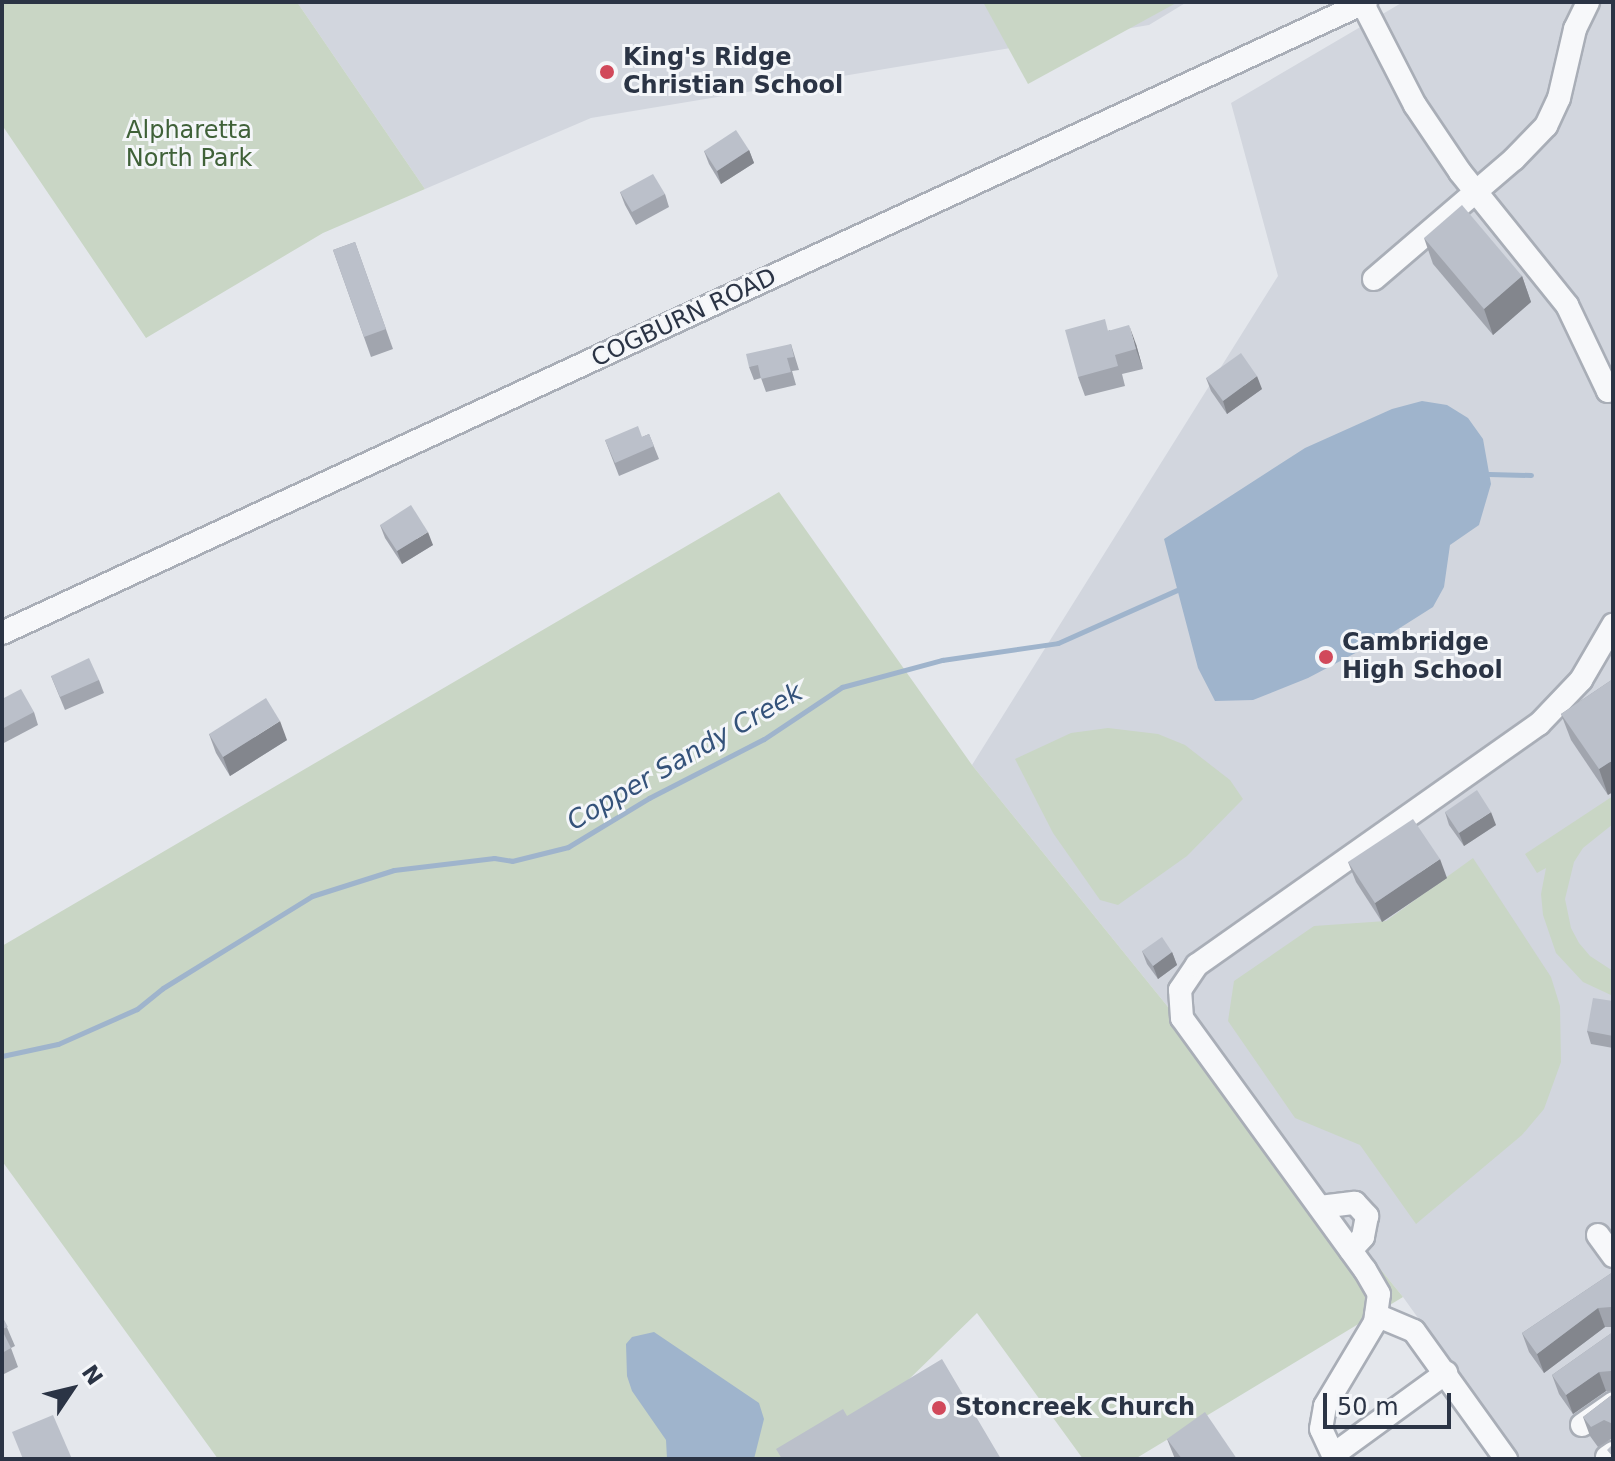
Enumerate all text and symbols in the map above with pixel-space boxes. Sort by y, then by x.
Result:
place label: King's Ridge Christian School [623,44,843,100]
marker: King's Ridge Christian School [598,63,616,81]
park label: Alpharetta North Park [126,117,252,173]
street label: COGBURN ROAD [587,263,781,373]
place label: Cambridge High School [1342,629,1503,685]
marker: Cambridge High School [1317,648,1335,666]
water label: Copper Sandy Creek [562,677,808,837]
north arrow [32,1349,112,1429]
text: N [77,1360,108,1390]
scale bar [1327,1377,1455,1427]
text: 50 m [1337,1393,1399,1421]
place label: Stoncreek Church [955,1394,1195,1422]
marker: Stoncreek Church [930,1399,948,1417]

